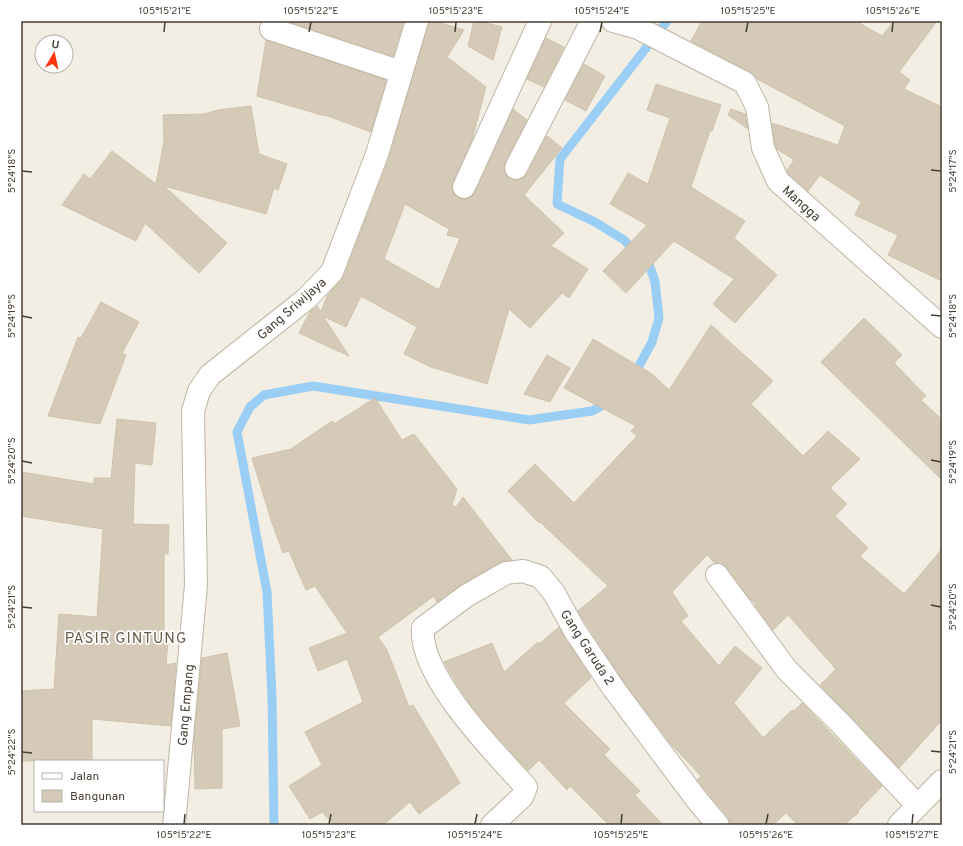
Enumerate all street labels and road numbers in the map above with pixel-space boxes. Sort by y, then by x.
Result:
street label: Mangga [778,183,823,226]
street label: Gang Sriwijaya [254,275,330,344]
street label: Gang Garuda 2 [556,607,617,689]
street label: Gang Empang [175,664,199,747]

